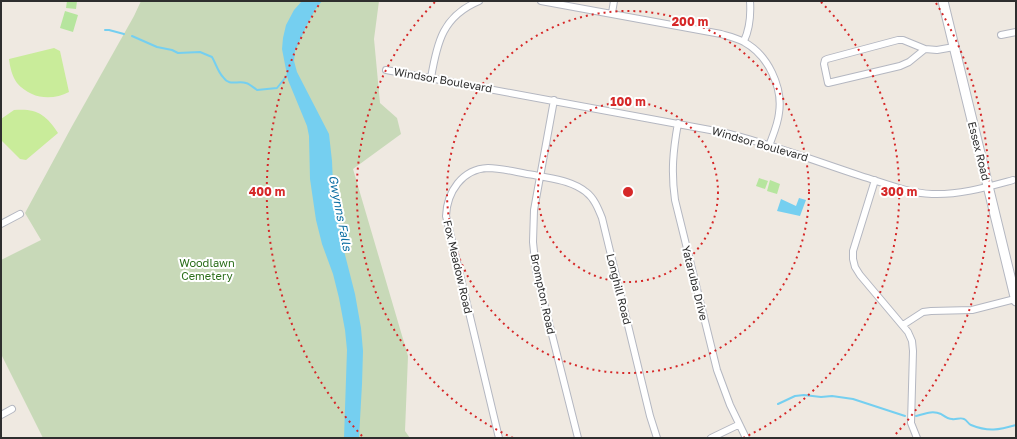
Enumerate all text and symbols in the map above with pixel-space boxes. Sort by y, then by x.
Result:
text: 200 m [672,14,708,29]
street label: Windsor Boulevard [393,64,493,95]
text: 100 m [610,94,646,109]
street label: Essex Road [966,120,993,182]
street label: Windsor Boulevard [710,124,810,164]
water label: Gwynns Falls [326,174,355,253]
text: 400 m [249,184,285,199]
text: 300 m [881,184,917,199]
centre of rings [621,185,635,199]
street label: Fox Meadow Road [441,219,476,315]
street label: Yataruba Drive [680,244,711,322]
street label: Brompton Road [529,252,558,335]
street label: Longhill Road [604,252,635,326]
park label: Woodlawn Cemetery [179,256,235,282]

